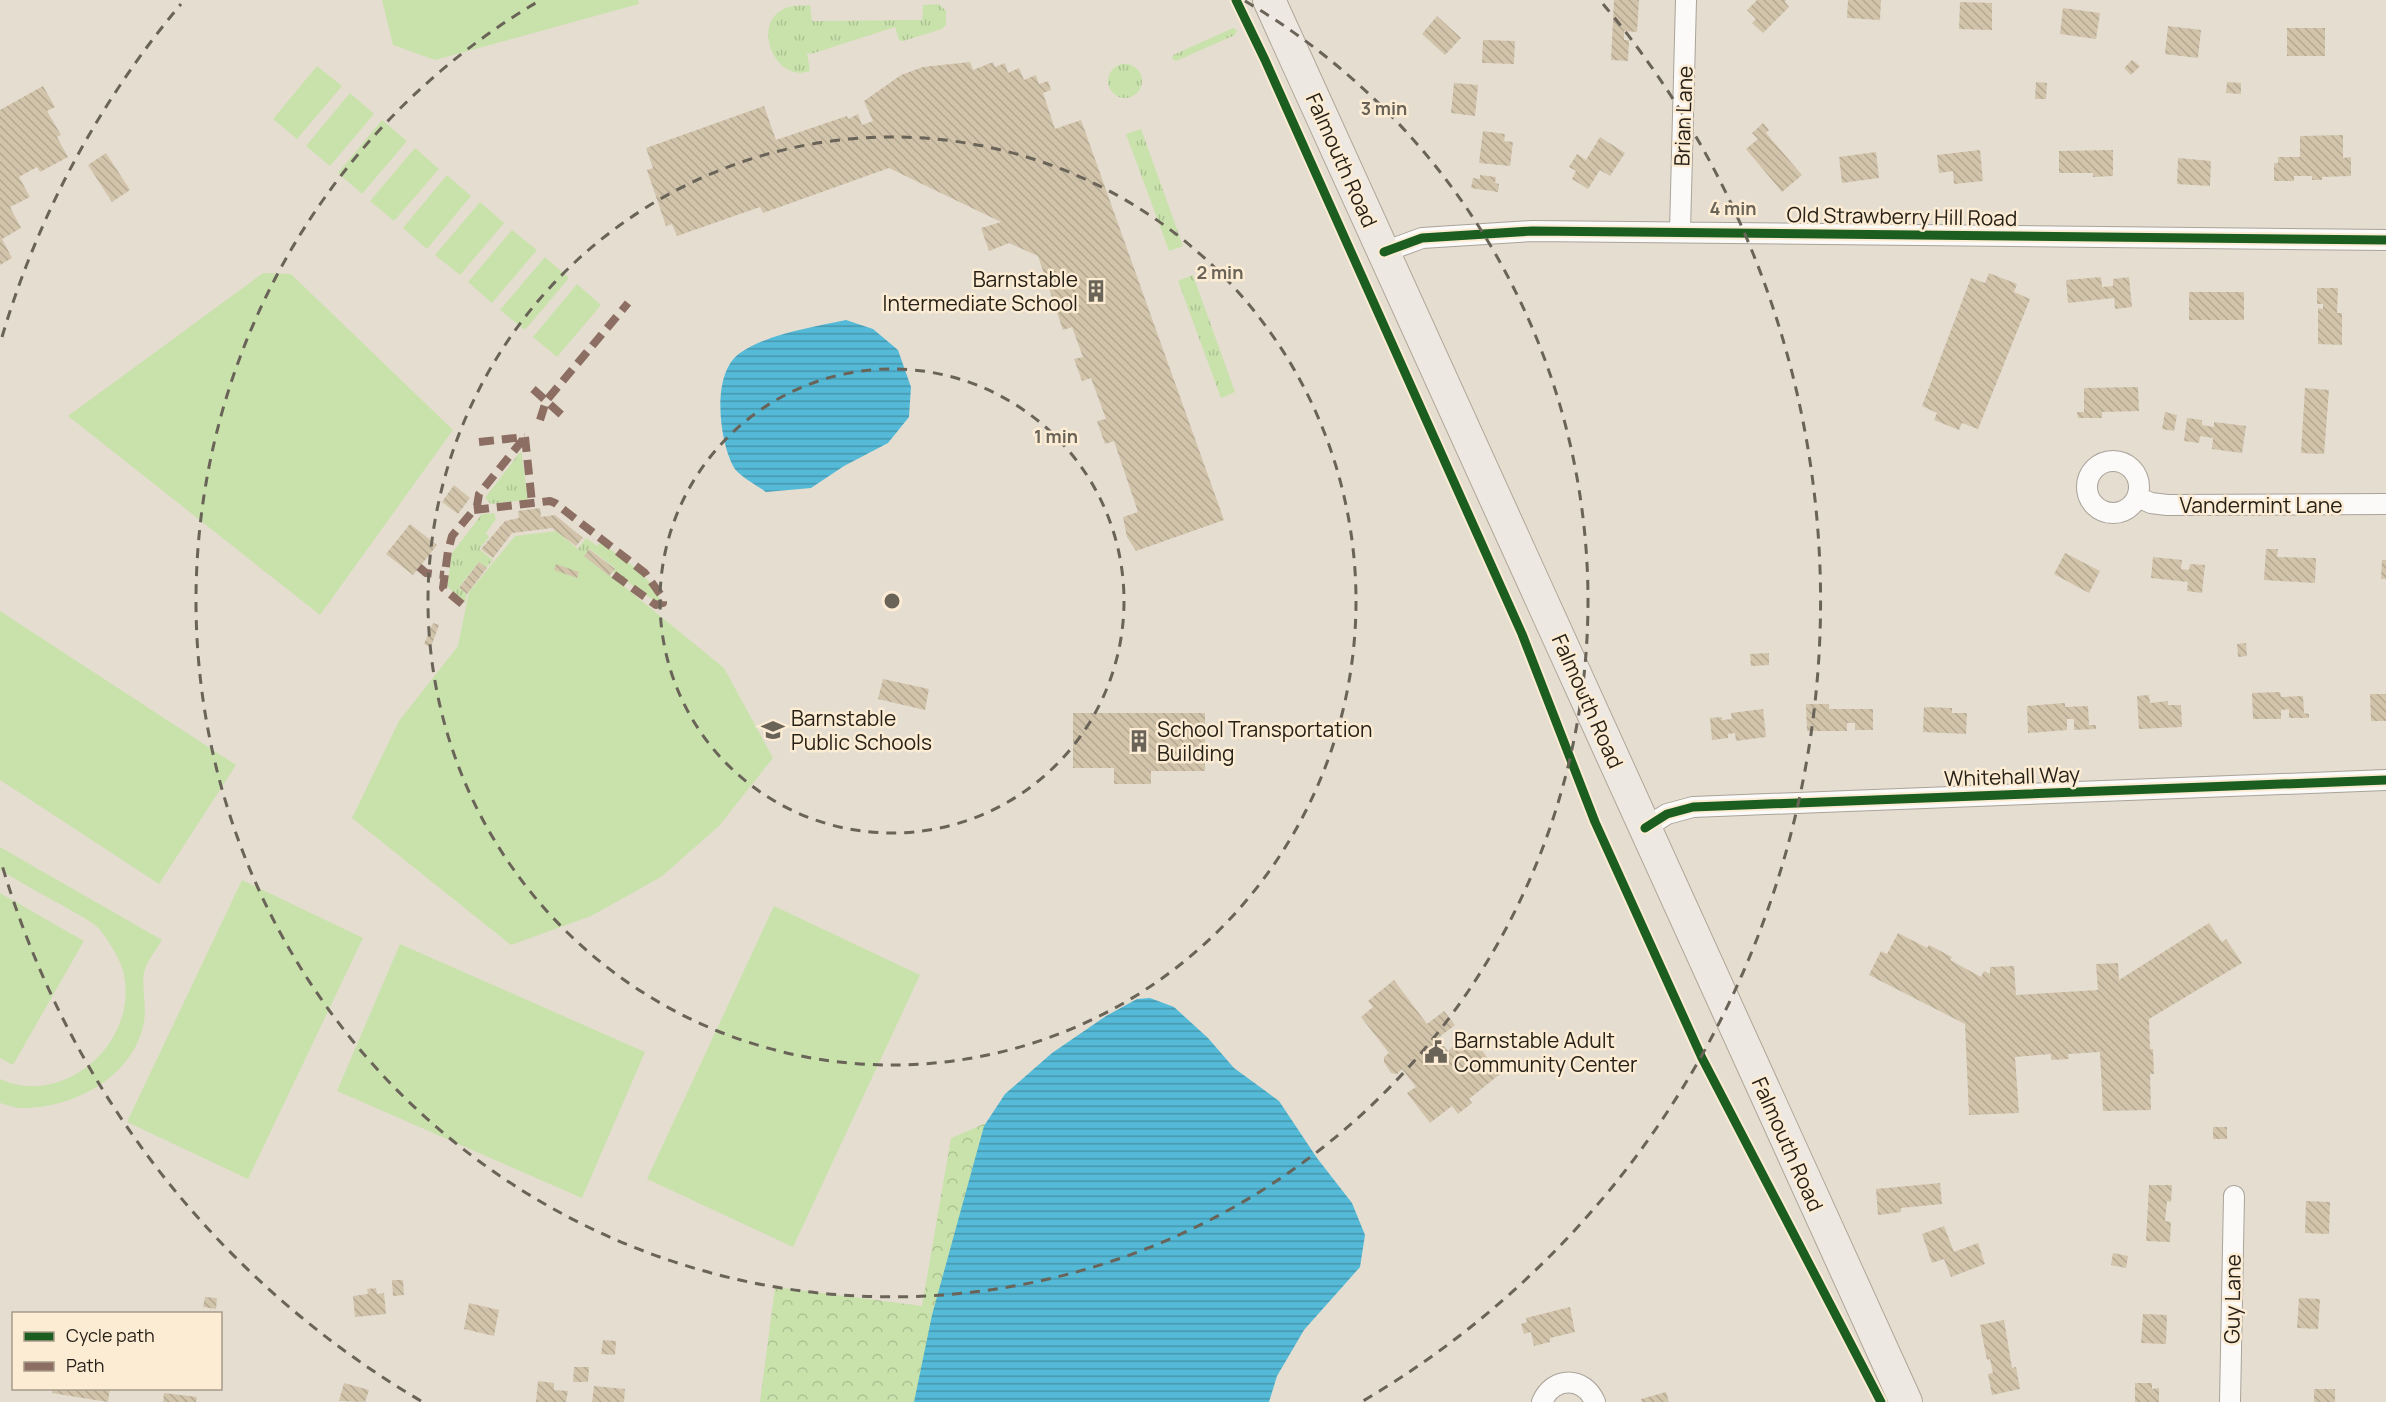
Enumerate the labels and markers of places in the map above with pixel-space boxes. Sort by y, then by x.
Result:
place label: Barnstable Intermediate School [883,265,1078,317]
building icon: Barnstable Intermediate School [1083,278,1109,304]
centre of rings [882,591,902,611]
place label: Barnstable Public Schools [791,704,932,756]
place label: School Transportation Building [1157,715,1373,767]
school or university icon: Barnstable Public Schools [760,717,786,743]
building icon: School Transportation Building [1126,728,1152,754]
place label: Barnstable Adult Community Center [1454,1026,1638,1078]
public building icon: Barnstable Adult Community Center [1423,1039,1449,1065]

